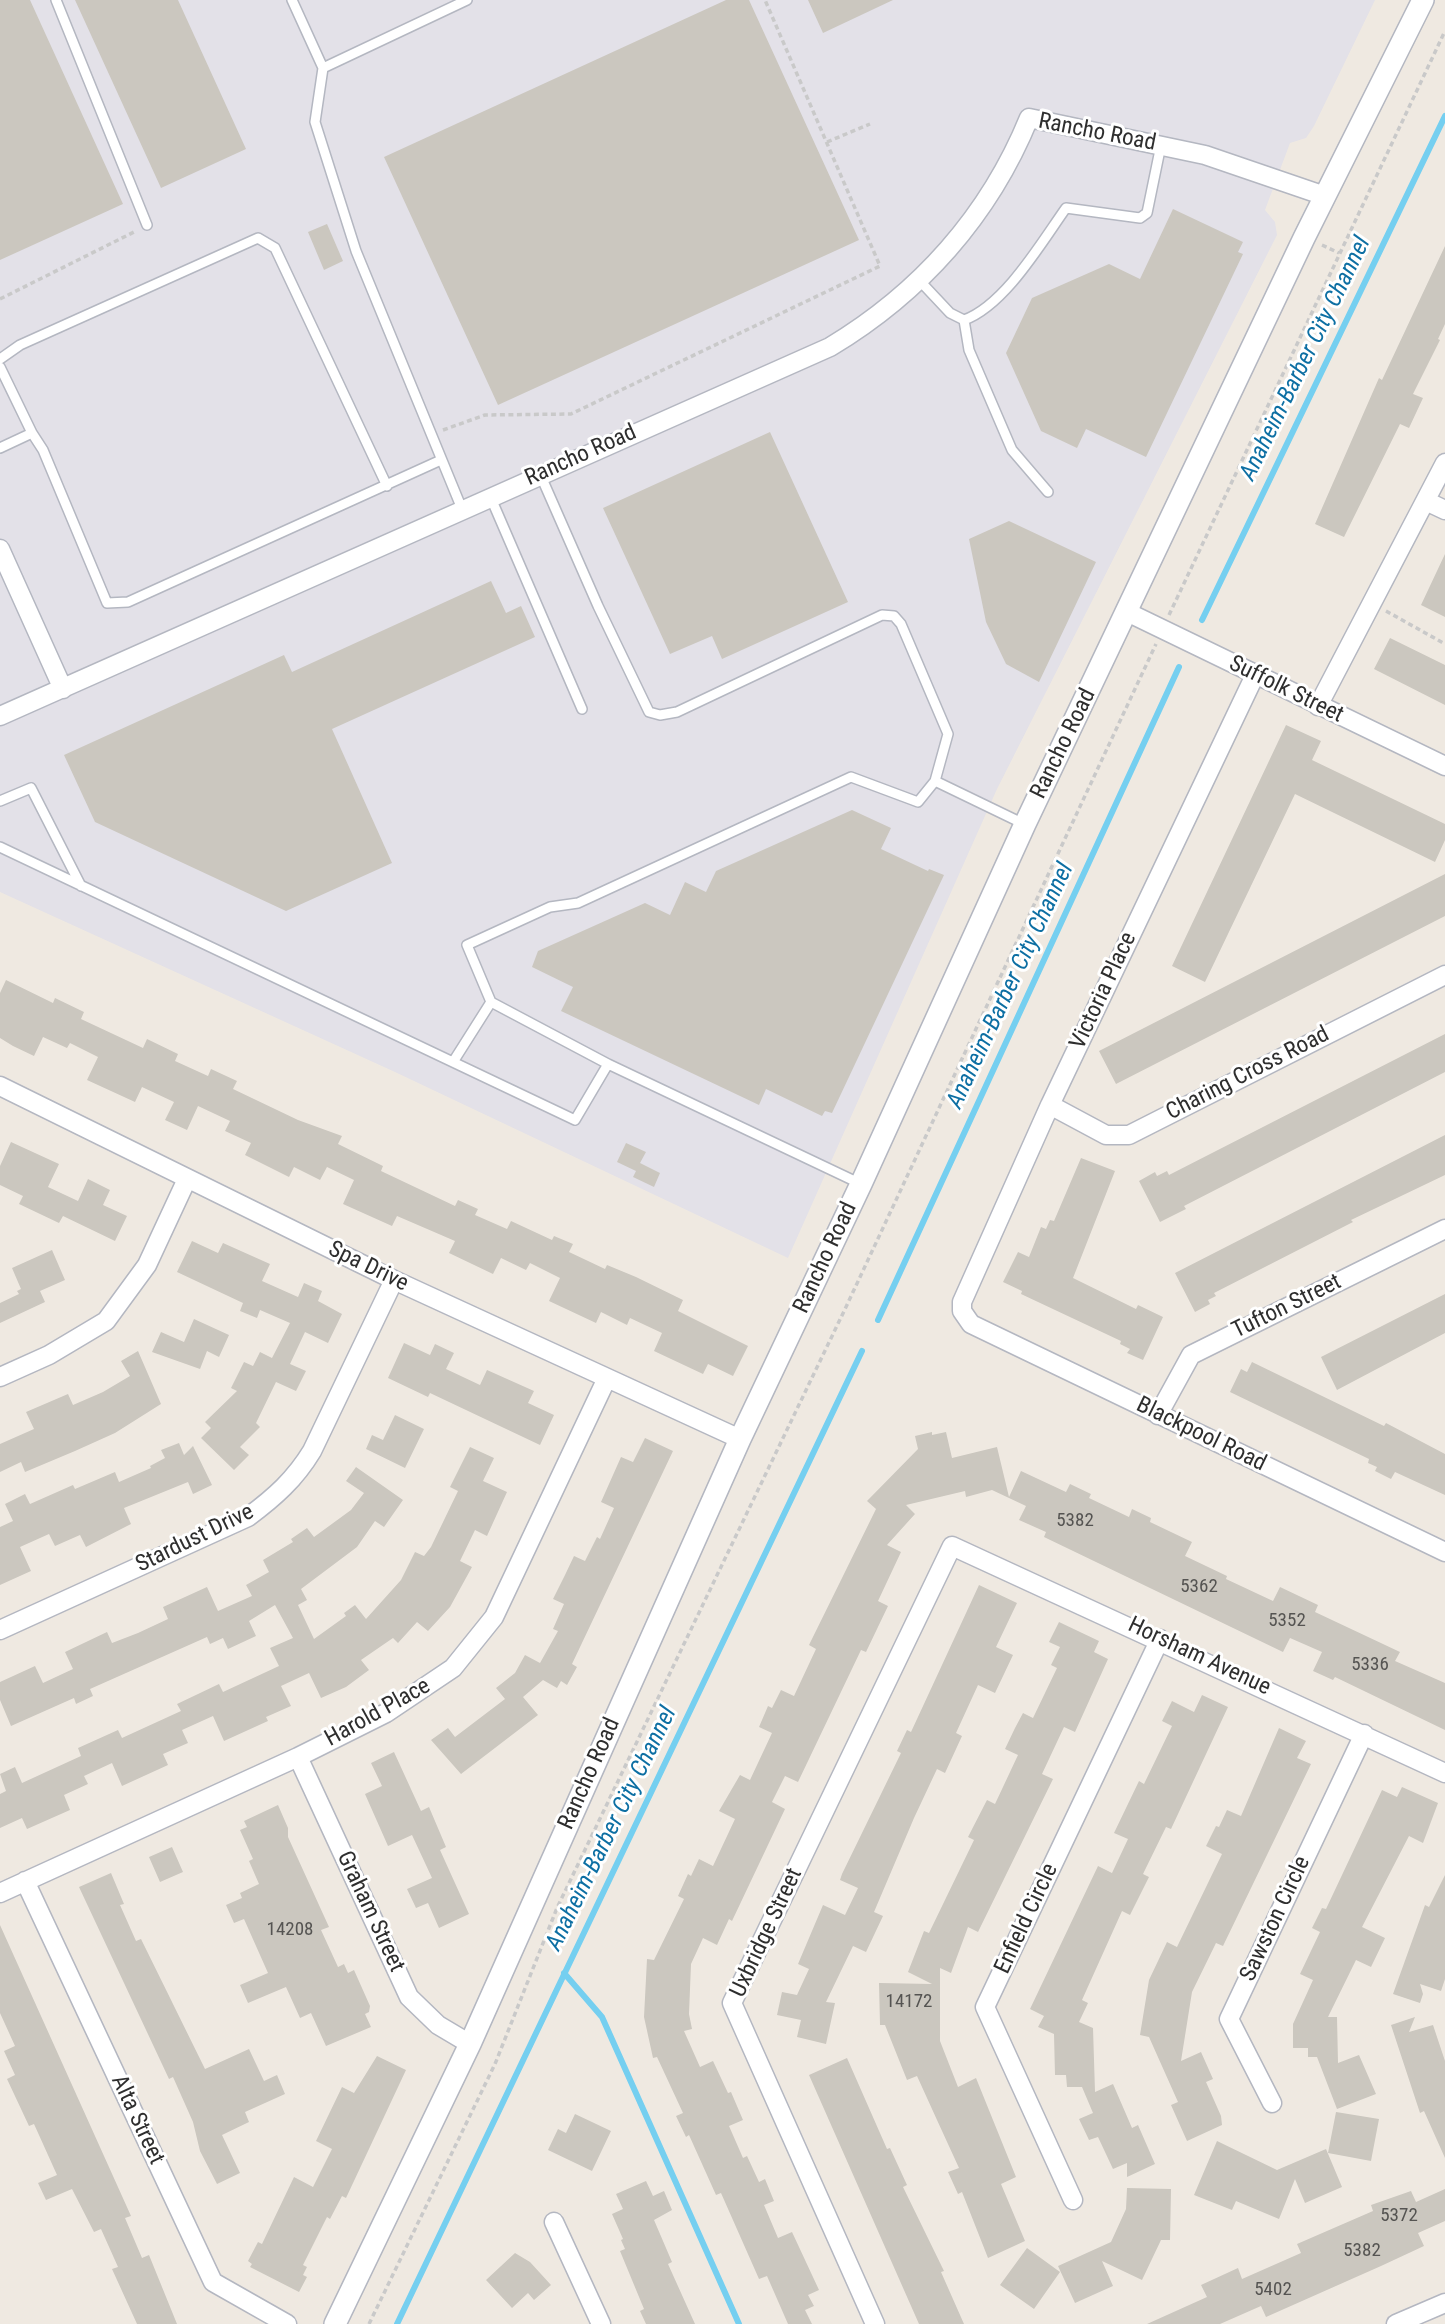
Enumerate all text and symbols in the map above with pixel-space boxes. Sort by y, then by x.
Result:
street label: Rancho Road [1036,108,1158,158]
water label: Anaheim-Barber City Channel [1234,232,1378,486]
street label: Rancho Road [521,419,641,493]
street label: Suffolk Street [1224,650,1348,730]
street label: Rancho Road [1025,684,1103,804]
water label: Anaheim-Barber City Channel [941,859,1081,1113]
street label: Victoria Place [1065,928,1143,1054]
street label: Charing Cross Road [1162,1021,1334,1127]
street label: Rancho Road [788,1198,864,1318]
street label: Spa Drive [324,1236,412,1298]
street label: Tufton Street [1228,1269,1346,1345]
street label: Blackpool Road [1132,1392,1270,1478]
street label: Stardust Drive [132,1499,258,1579]
house number: 5382 [1056,1510,1094,1532]
house number: 5362 [1180,1576,1218,1598]
house number: 5352 [1268,1610,1306,1632]
street label: Horsham Avenue [1123,1612,1275,1702]
house number: 5336 [1351,1654,1389,1676]
street label: Harold Place [321,1673,435,1753]
water label: Anaheim-Barber City Channel [540,1702,684,1956]
street label: Rancho Road [553,1714,627,1834]
street label: Graham Street [330,1847,410,1977]
street label: Sawston Circle [1235,1852,1317,1986]
street label: Enfield Circle [989,1860,1065,1978]
street label: Uxbridge Street [725,1864,809,2002]
house number: 14208 [267,1919,313,1941]
house number: 14172 [886,1991,932,2013]
street label: Alta Street [104,2071,170,2169]
house number: 5372 [1380,2205,1418,2227]
house number: 5382 [1343,2240,1381,2262]
house number: 5402 [1254,2279,1292,2301]

